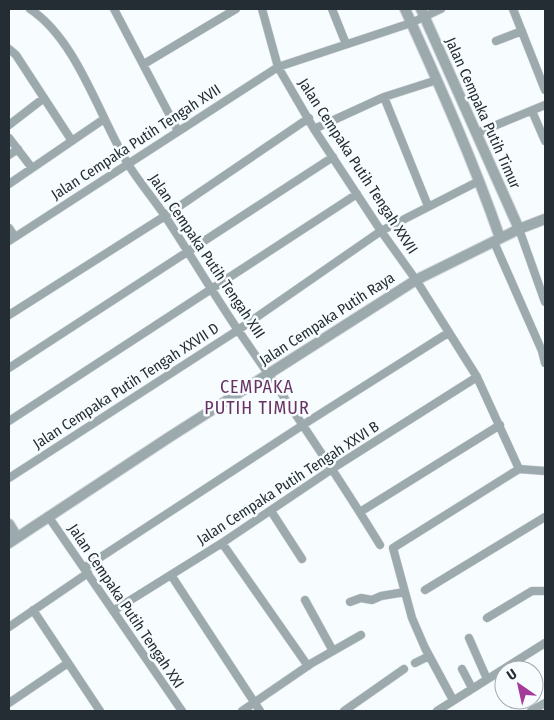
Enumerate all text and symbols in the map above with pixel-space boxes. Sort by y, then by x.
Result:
street label: Jalan Cempaka Putih Timur [441,34,525,192]
street label: Jalan Cempaka Putih Tengah XXVII [294,75,422,257]
street label: Jalan Cempaka Putih Tengah XVII [48,80,224,204]
street label: Jalan Cempaka Putih Tengah XIII [145,170,269,342]
street label: Jalan Cempaka Putih Raya [256,269,398,369]
street label: Jalan Cempaka Putih Tengah XXVII D [30,319,222,453]
district label: CEMPAKA PUTIH TIMUR [204,376,310,419]
street label: Jalan Cempaka Putih Tengah XXVI B [194,417,382,549]
street label: Jalan Cempaka Putih Tengah XXI [64,521,188,691]
north arrow [494,660,544,710]
text: U [504,665,520,684]

